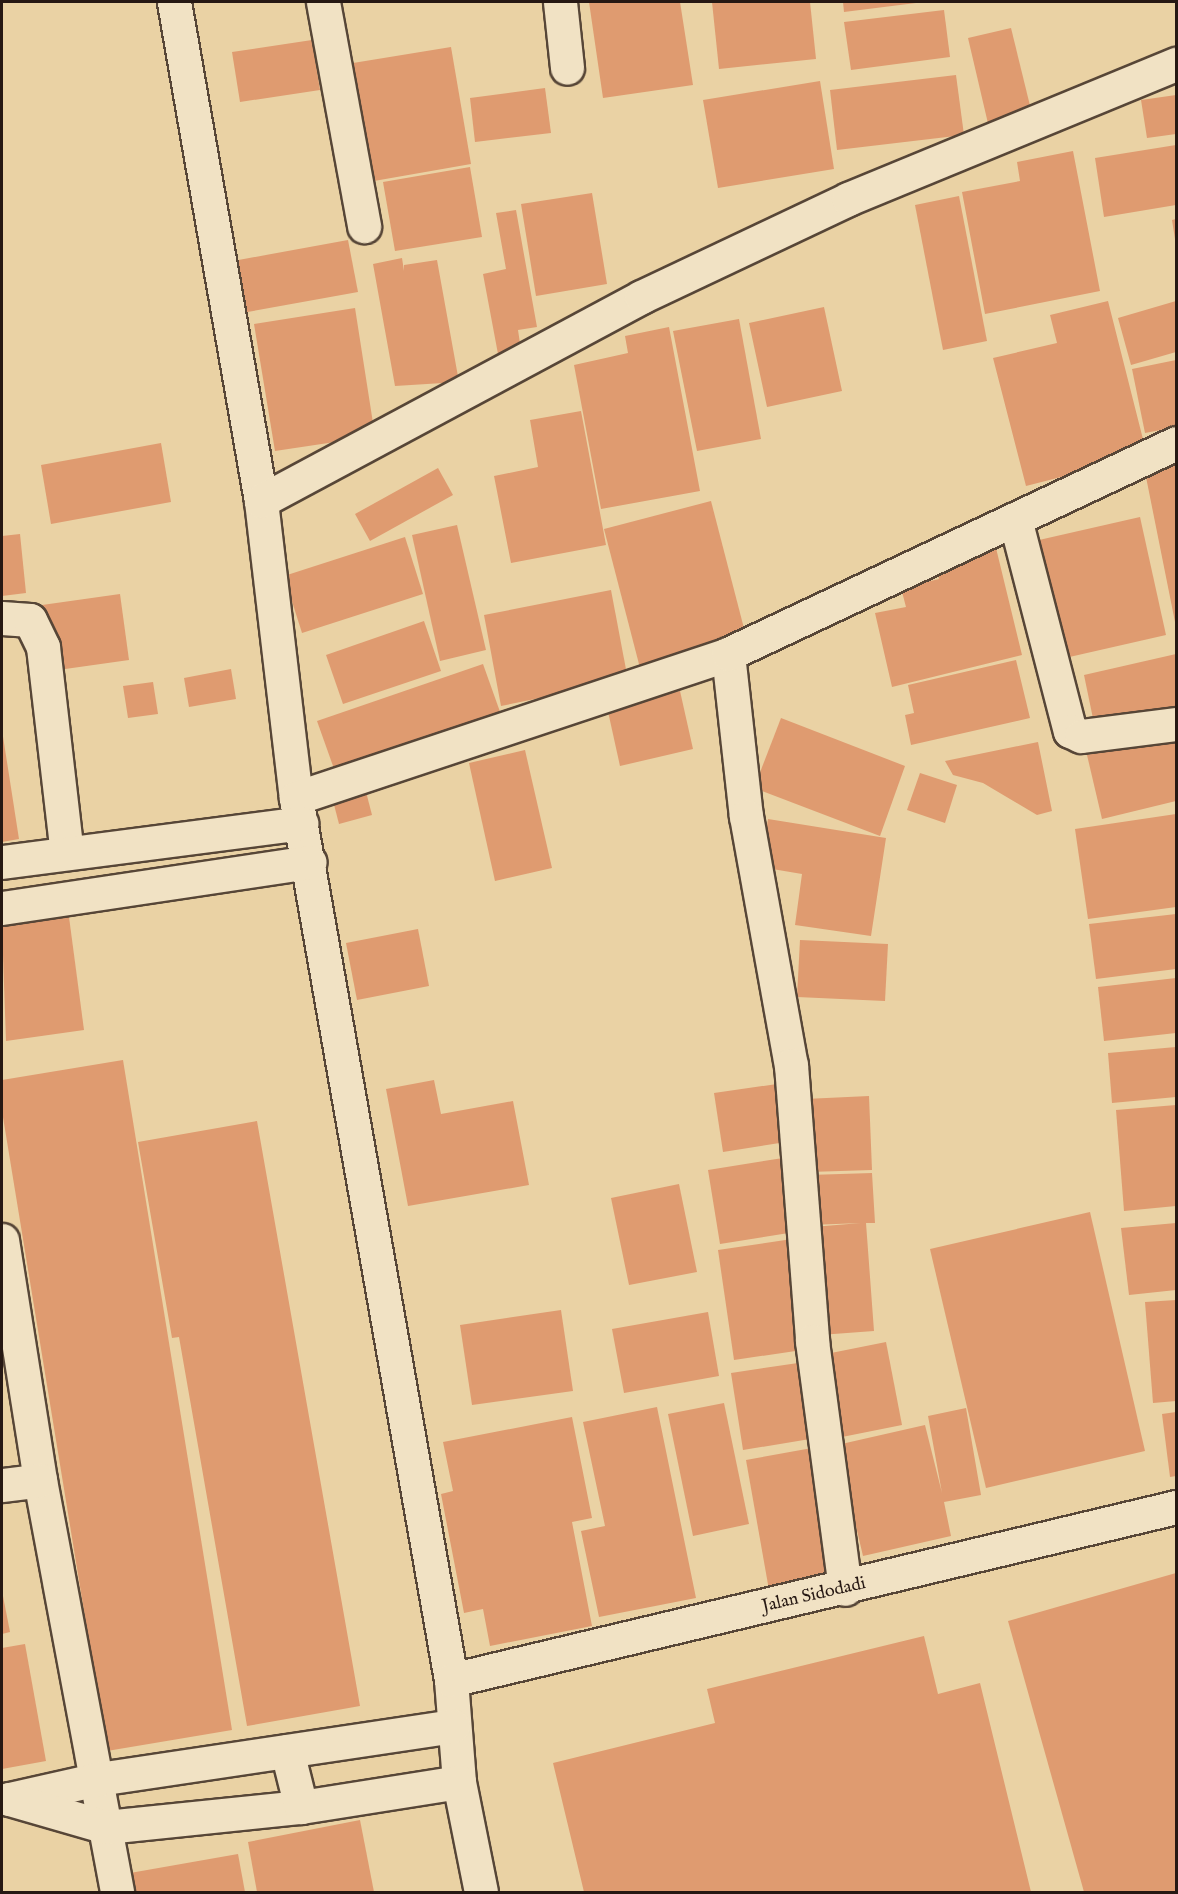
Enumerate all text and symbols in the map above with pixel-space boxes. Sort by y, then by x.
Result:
street label: Jalan Sidodadi [760,1574,868,1618]

